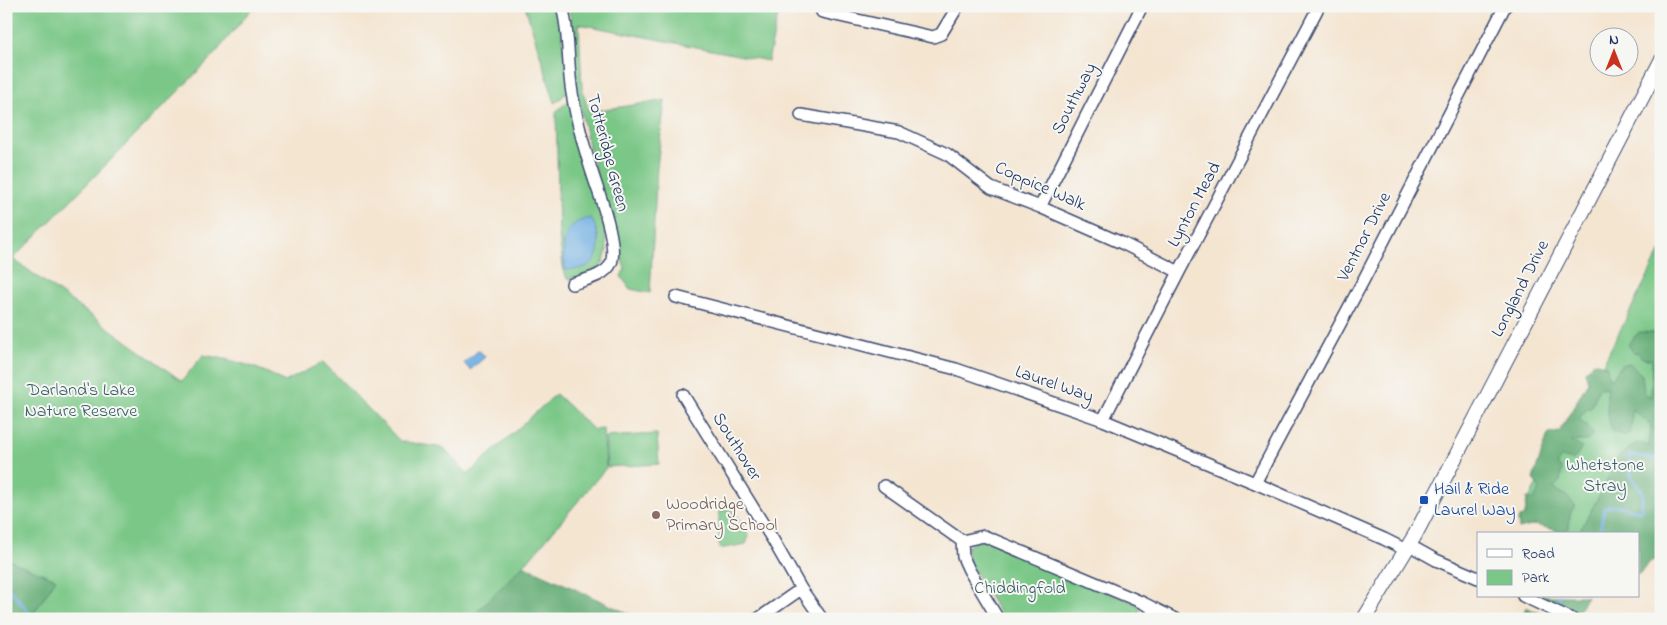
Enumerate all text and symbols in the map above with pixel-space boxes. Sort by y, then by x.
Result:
north arrow [1590,28,1640,78]
text: N [1609,30,1619,51]
street label: Southway [1046,59,1104,139]
street label: Totteridge Green [578,91,635,215]
street label: Coppice Walk [990,155,1090,219]
street label: Lynton Mead [1162,158,1228,252]
street label: Ventnor Drive [1331,187,1399,287]
street label: Longland Drive [1485,235,1558,343]
street label: Laurel Way [1011,359,1097,411]
park label: Darland's Lake Nature Reserve [25,378,138,425]
street label: Southover [705,408,767,487]
park label: Whetstone Stray [1566,453,1645,500]
place label: Hail & Ride Laurel Way [1434,477,1515,524]
place label: Woodridge Primary School [666,492,777,539]
marker: Hail & Ride Laurel Way [1418,494,1430,506]
marker: Woodridge Primary School [650,509,662,521]
legend [1477,532,1640,598]
text: Road [1522,543,1555,565]
text: Park [1522,567,1550,589]
park label: Chiddingfold [974,576,1066,603]

